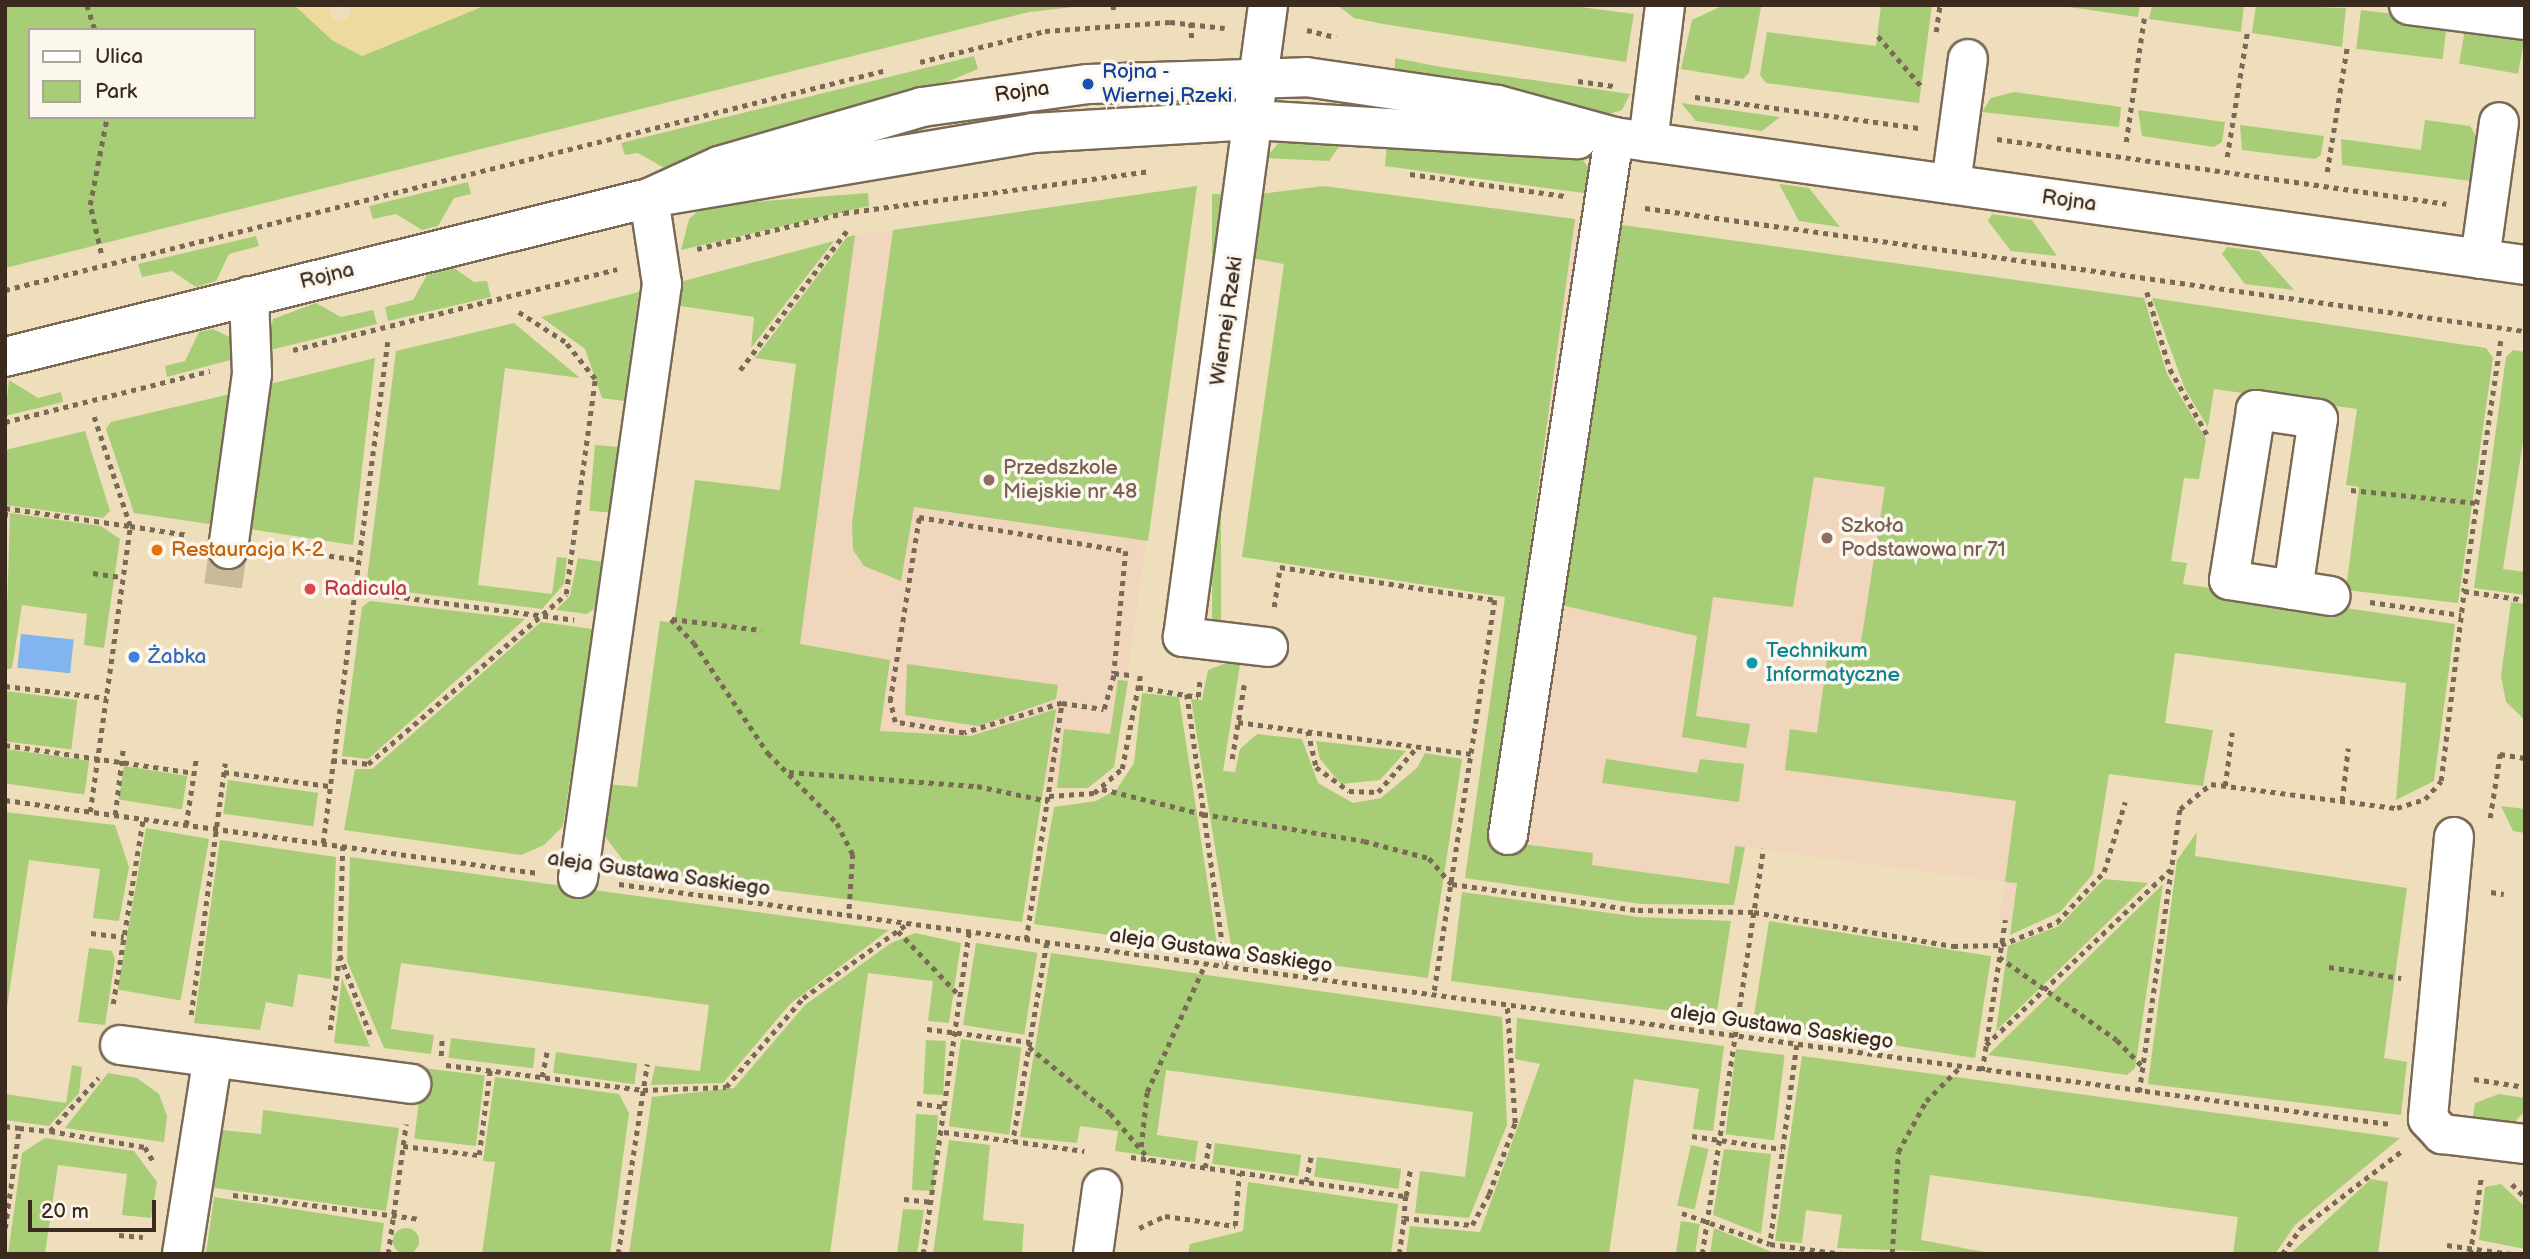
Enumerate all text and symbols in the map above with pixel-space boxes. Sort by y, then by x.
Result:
legend [28,28,256,119]
text: Ulica [95,44,143,69]
place label: Rojna - Wiernej Rzeki [1102,59,1232,109]
street label: Rojna [993,76,1051,108]
marker: Rojna - Wiernej Rzeki [1080,76,1096,92]
text: Park [95,79,137,104]
street label: Rojna [2040,185,2098,217]
street label: Wiernej Rzeki [1205,255,1249,387]
street label: Rojna [297,257,357,295]
place label: Przedszkole Miejskie nr 48 [1003,455,1137,505]
marker: Przedszkole Miejskie nr 48 [981,472,997,488]
place label: Szkoła Podstawowa nr 71 [1841,513,2006,563]
marker: Szkoła Podstawowa nr 71 [1819,530,1835,546]
place label: Restauracja K-2 [171,537,324,563]
marker: Restauracja K-2 [149,542,165,558]
place label: Radicula [324,576,407,602]
marker: Radicula [302,581,318,597]
place label: Technikum Informatyczne [1766,638,1900,688]
place label: Żabka [148,644,206,670]
marker: Żabka [126,649,142,665]
marker: Technikum Informatyczne [1744,655,1760,671]
street label: aleja Gustawa Saskiego [546,846,772,902]
street label: aleja Gustawa Saskiego [1108,923,1334,979]
street label: aleja Gustawa Saskiego [1669,999,1895,1055]
scale bar [32,1186,159,1230]
text: 20 m [41,1199,89,1224]

